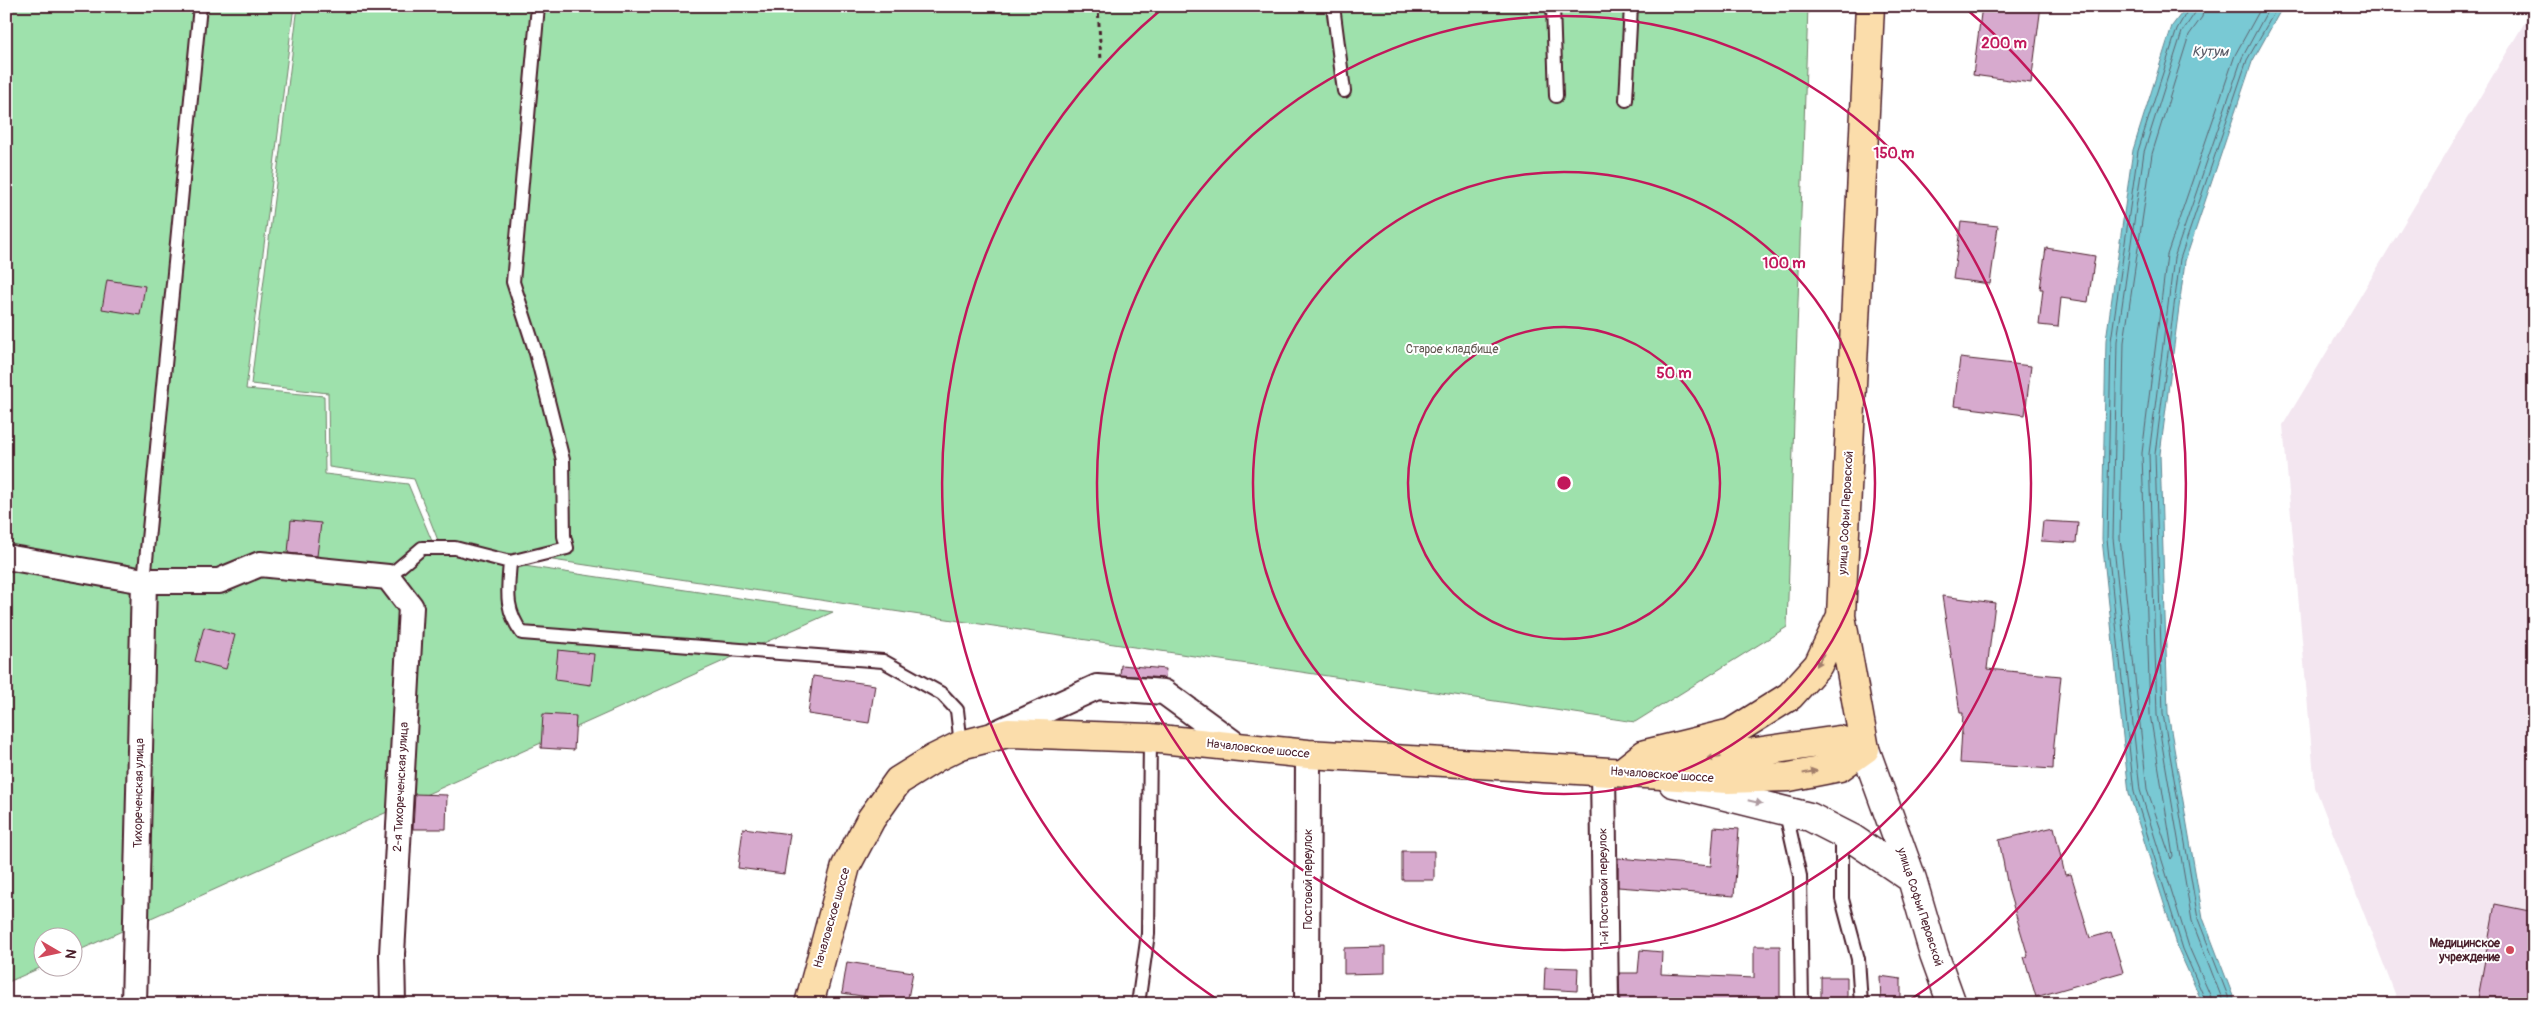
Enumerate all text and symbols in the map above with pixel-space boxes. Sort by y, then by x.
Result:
text: 200 m [1981,34,2027,53]
water label: Кутум [2192,43,2230,60]
text: 150 m [1874,144,1914,163]
text: 100 m [1763,254,1805,273]
park label: Старое кладбище [1406,342,1498,357]
text: 50 m [1657,364,1691,383]
street label: улица Софьи Перовской [1835,451,1857,576]
centre of rings [1555,474,1573,492]
one-way arrow [1816,652,1824,667]
street label: 2-я Тихореченская улица [390,721,412,852]
street label: Началовское шоссе [1206,736,1310,762]
street label: Тихореченская улица [131,737,147,848]
one-way arrow [1705,755,1721,763]
street label: Началовское шоссе [1610,764,1714,786]
one-way arrow [1803,768,1819,776]
one-way arrow [1748,798,1763,806]
street label: 1-й Постовой переулок [1595,828,1613,946]
street label: Постовой переулок [1301,829,1316,929]
street label: улица Софьи Перовской [1893,845,1946,968]
street label: Началовское шоссе [810,866,854,970]
north arrow [32,928,82,978]
place label: Медицинское учреждение [2429,936,2501,965]
marker: Медицинское учреждение [2504,944,2516,956]
text: N [61,948,79,960]

